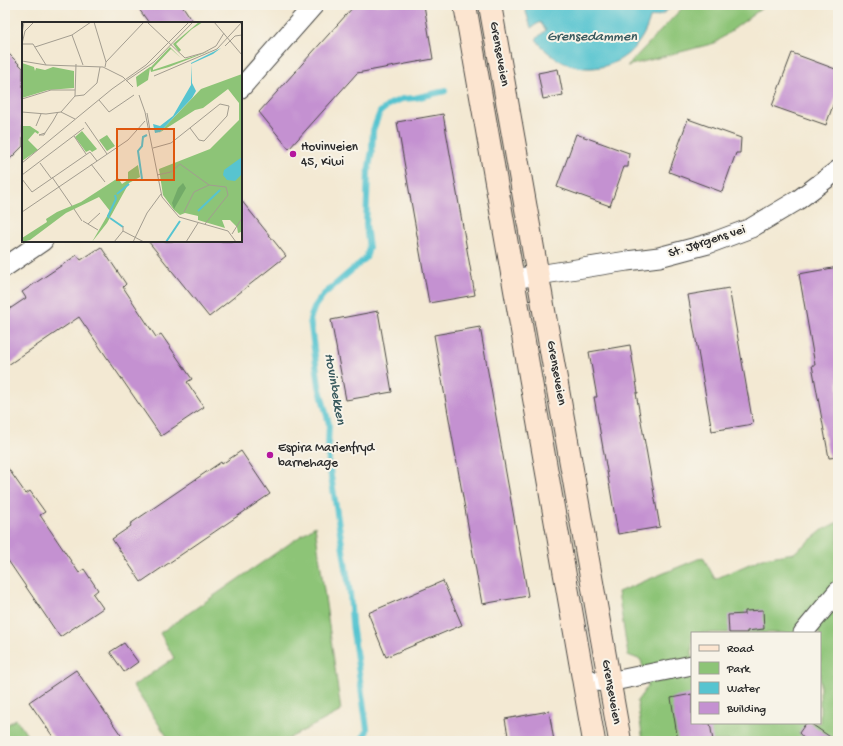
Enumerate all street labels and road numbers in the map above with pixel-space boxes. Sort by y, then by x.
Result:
street label: Grenseveien [486,21,512,88]
street label: St. Jørgens vei [667,222,748,262]
street label: Grenseveien [543,340,569,407]
street label: Grenseveien [598,659,624,726]

